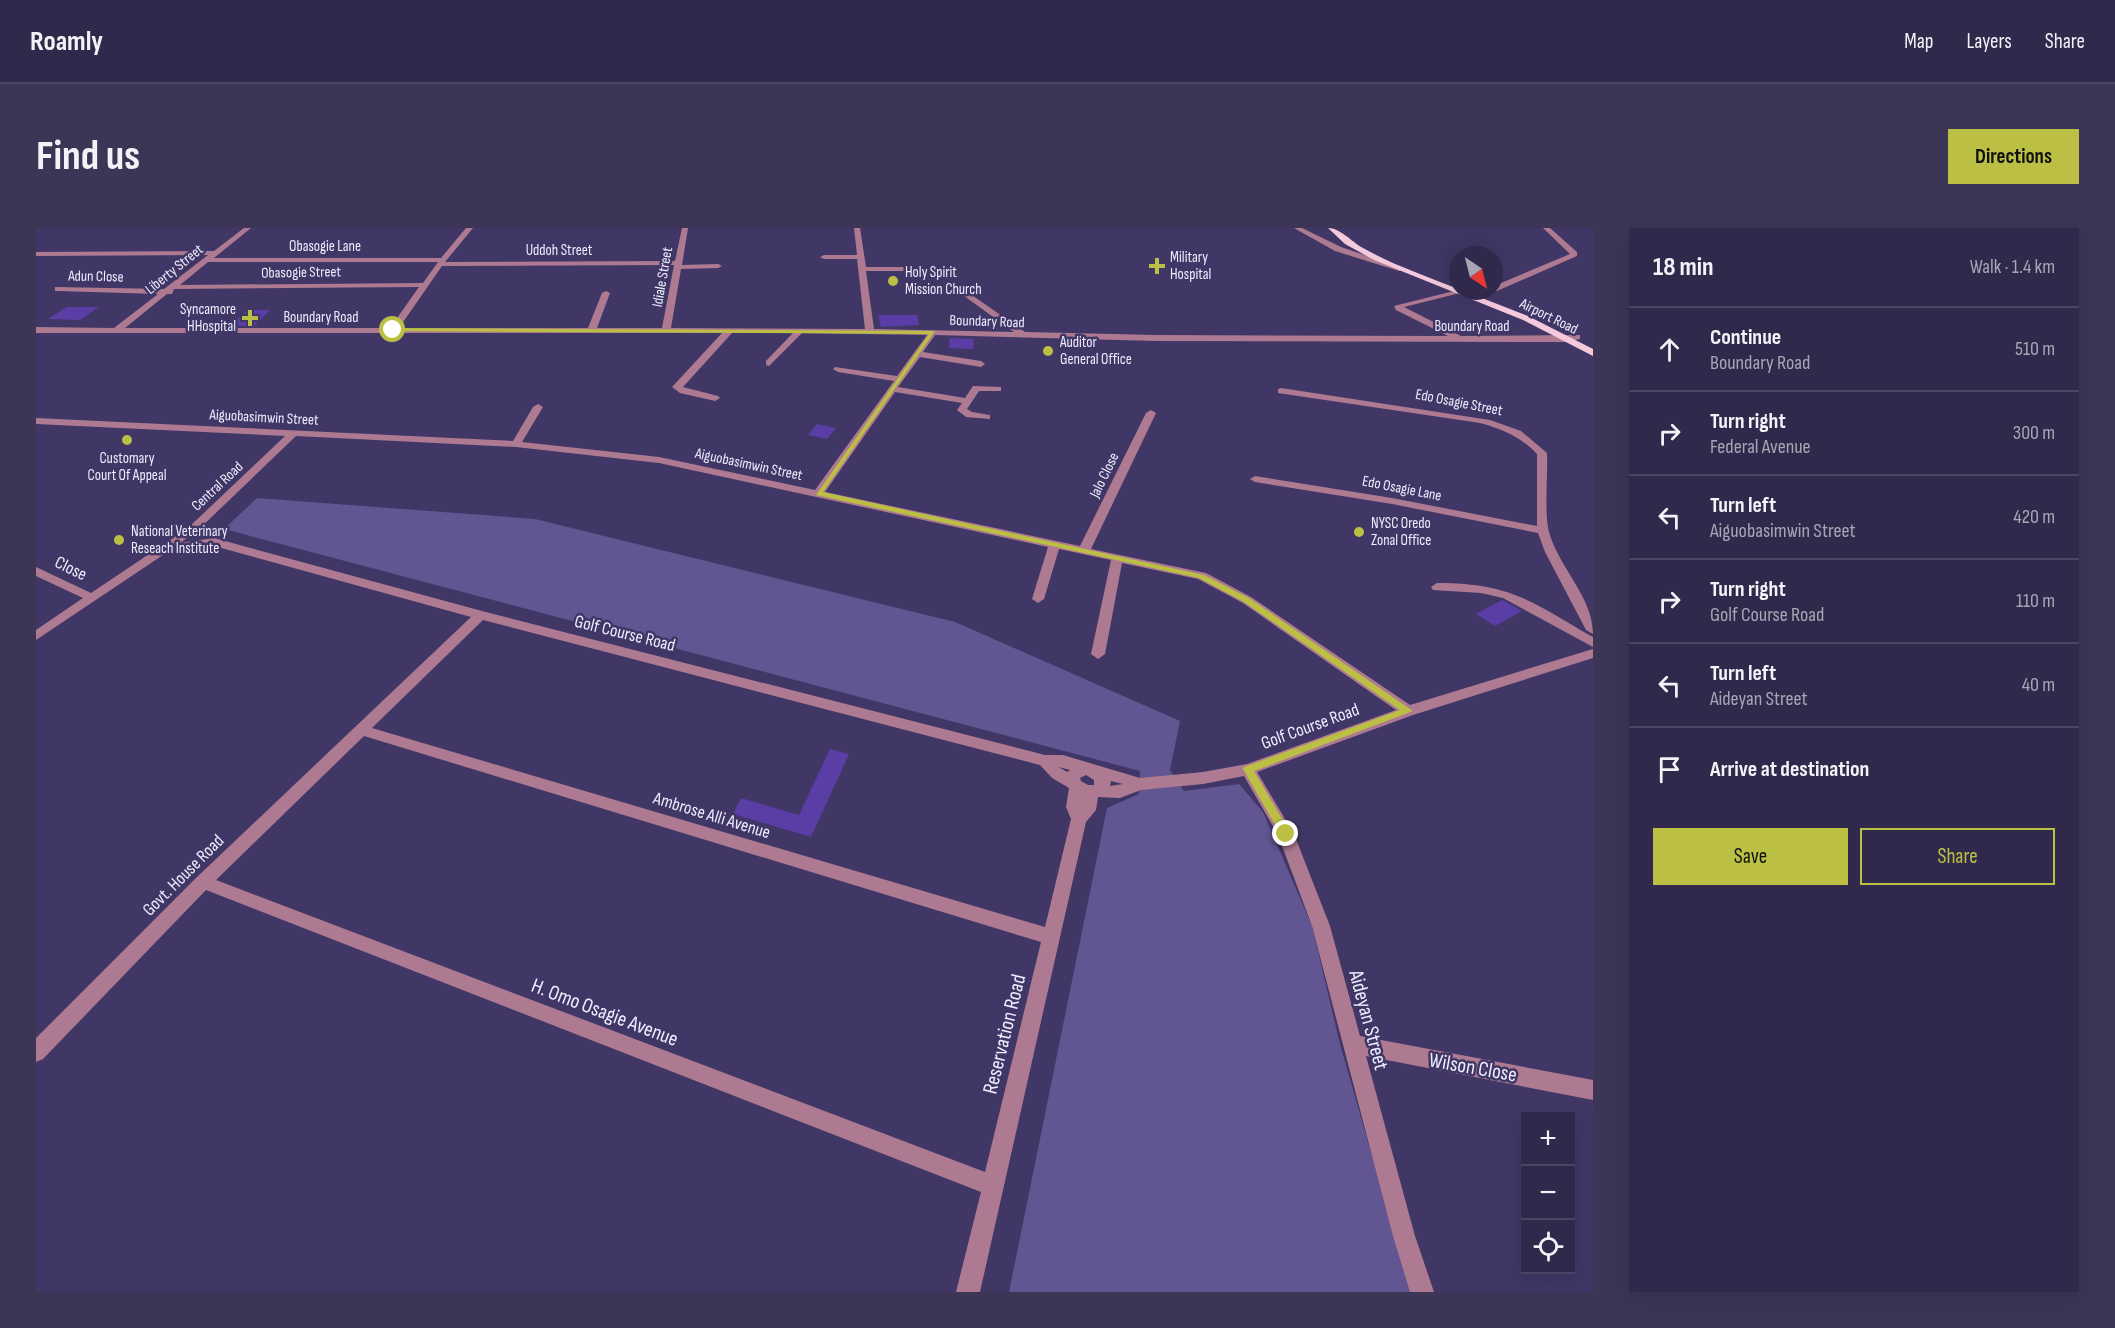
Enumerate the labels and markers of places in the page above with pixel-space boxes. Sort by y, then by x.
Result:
place label: Military Hospital [1170,248,1211,284]
marker: Military Hospital [1148,257,1166,275]
place label: Holy Spirit Mission Church [905,263,982,299]
marker: Holy Spirit Mission Church [886,274,900,288]
place label: Syncamore HHospital [180,300,236,336]
marker: Syncamore HHospital [241,309,259,327]
place label: Auditor General Office [1059,333,1132,369]
marker: Auditor General Office [1041,344,1055,358]
marker: Customary Court Of Appeal [120,433,134,447]
place label: Customary Court Of Appeal [88,449,166,485]
place label: NYSC Oredo Zonal Office [1371,514,1431,550]
place label: National Veterinary Reseach Institute [131,522,228,558]
marker: NYSC Oredo Zonal Office [1352,525,1366,539]
marker: National Veterinary Reseach Institute [112,533,126,547]

